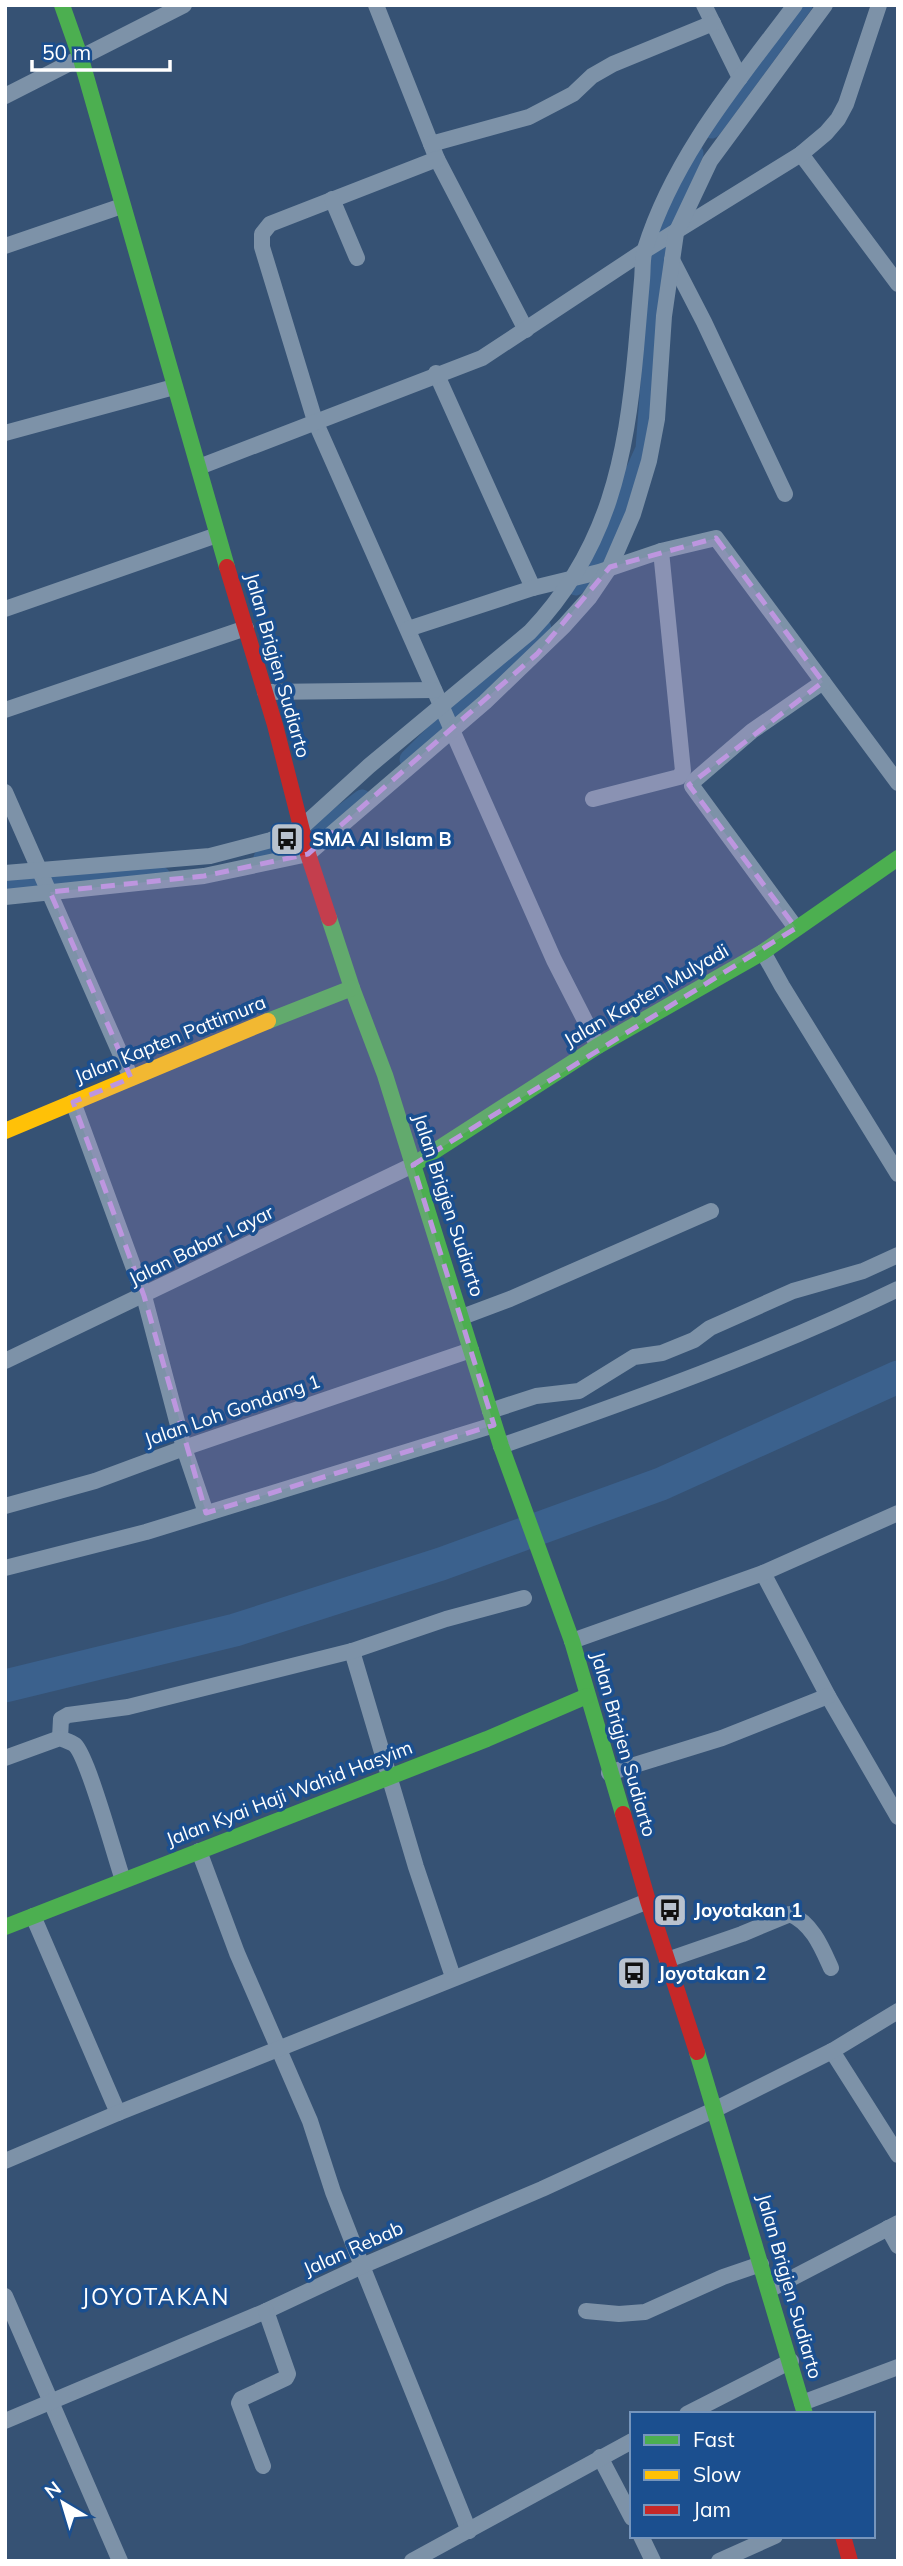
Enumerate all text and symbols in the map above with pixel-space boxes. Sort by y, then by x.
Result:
scale bar [32,28,170,72]
text: 50 m [42,39,91,65]
street label: Jalan Brigjen Sudiarto [240,570,316,760]
bus stop icon: SMA Al Islam B [268,820,306,858]
place label: SMA Al Islam B [312,827,452,851]
street label: Jalan Kapten Mulyadi [559,938,733,1052]
street label: Jalan Kapten Pattimura [71,990,269,1088]
street label: Jalan Brigjen Sudiarto [408,1110,490,1300]
street label: Jalan Babar Layar [125,1199,278,1291]
street label: Jalan Loh Gondang 1 [141,1369,323,1451]
street label: Jalan Brigjen Sudiarto [586,1649,662,1839]
street label: Jalan Kyai Haji Wahid Hasyim [162,1735,416,1851]
bus stop icon: Joyotakan 1 [651,1891,689,1929]
place label: Joyotakan 1 [694,1898,802,1922]
bus stop icon: Joyotakan 2 [615,1954,653,1992]
place label: Joyotakan 2 [658,1961,766,1985]
street label: Jalan Brigjen Sudiarto [752,2191,828,2381]
street label: Jalan Rebab [299,2215,407,2281]
district label: JOYOTAKAN [81,2282,231,2311]
legend [630,2412,875,2538]
text: Fast [693,2426,735,2452]
text: Slow [693,2461,741,2487]
north arrow [28,2468,98,2538]
text: N [39,2476,66,2503]
text: Jam [693,2496,731,2522]

